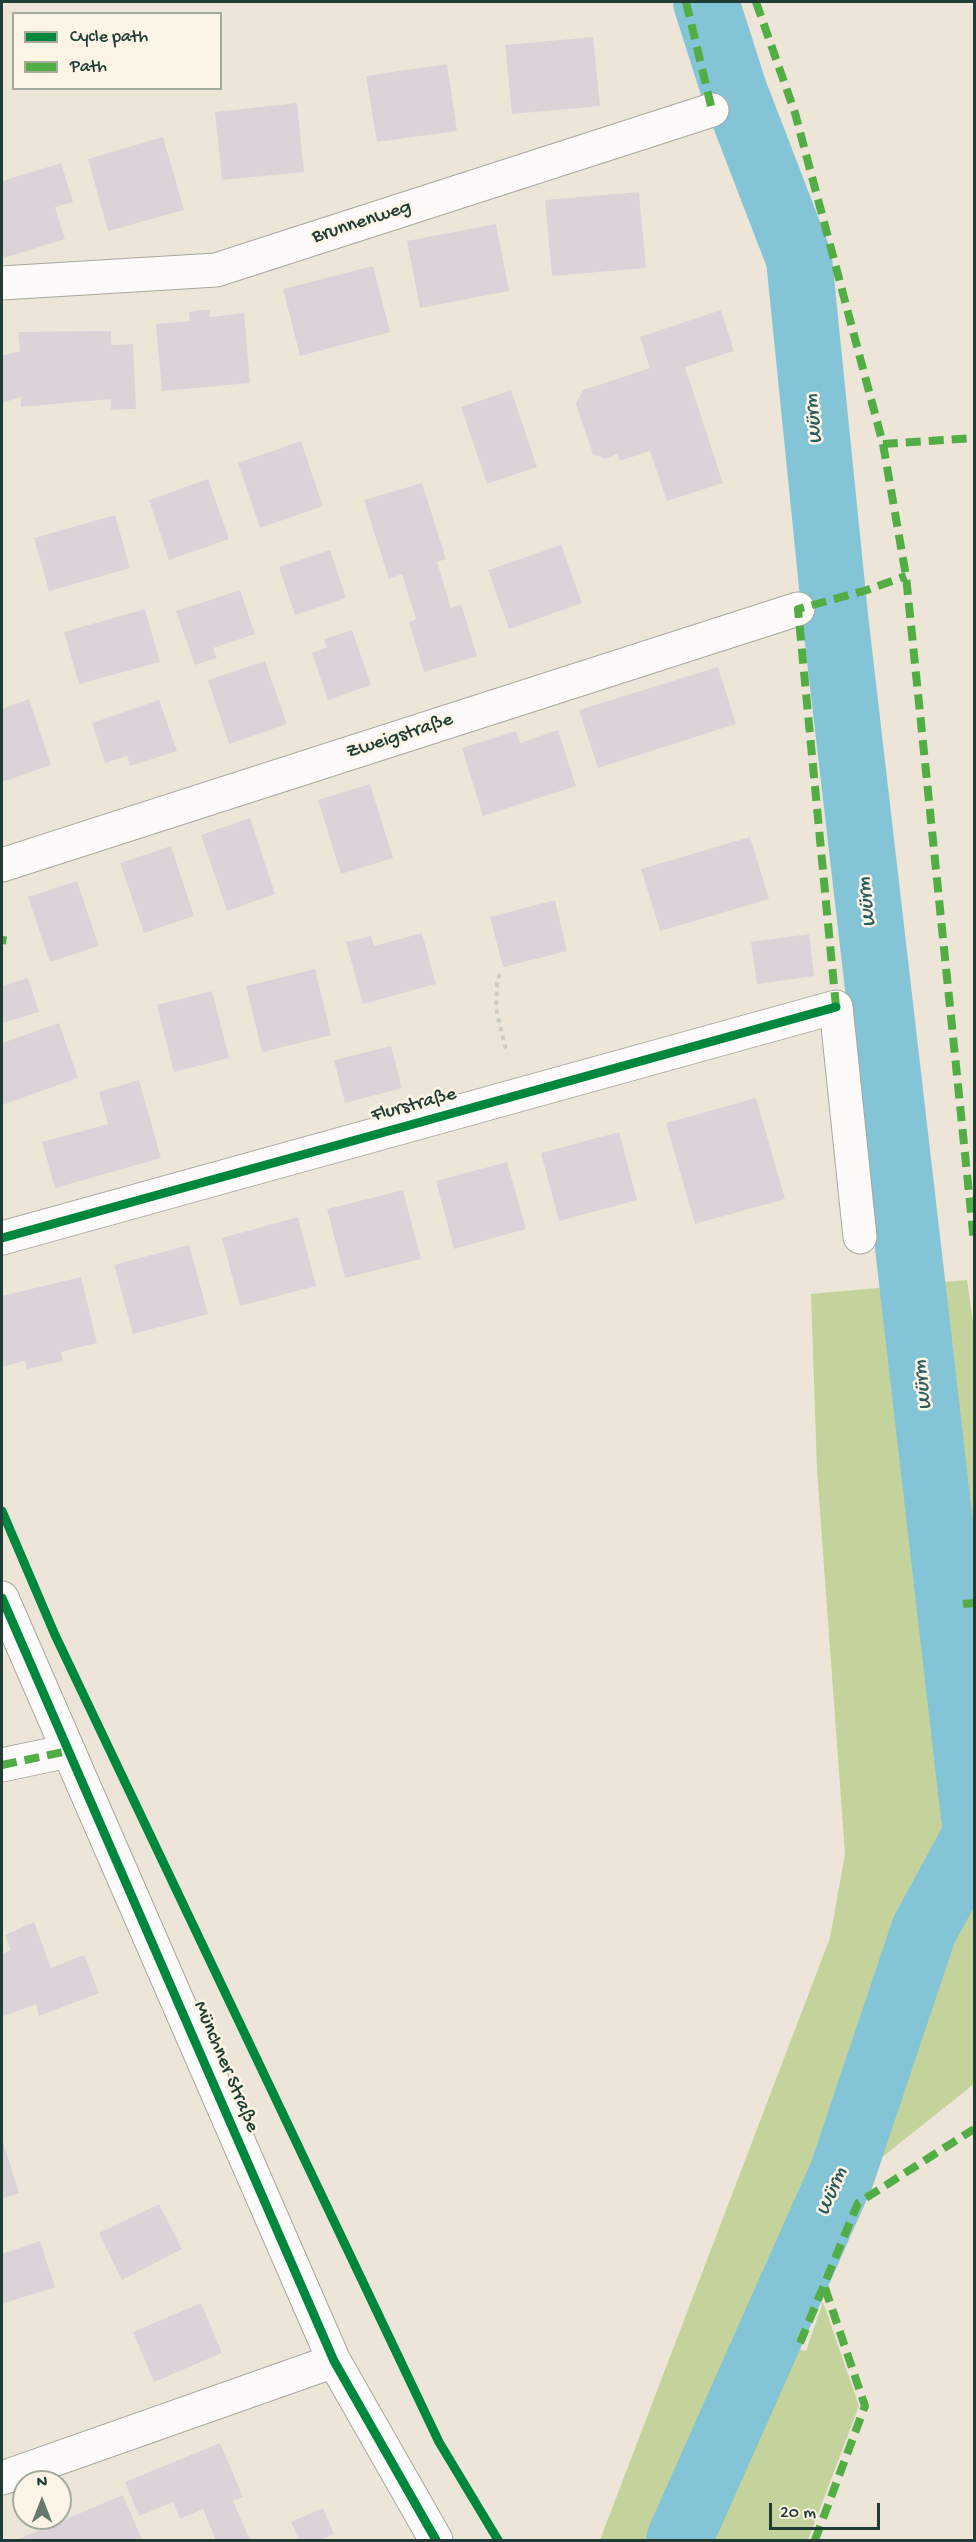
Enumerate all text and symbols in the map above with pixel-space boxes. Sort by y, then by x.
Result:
legend [12,12,222,90]
text: Cycle path [70,27,148,48]
text: Path [70,57,107,78]
street label: Brunnenweg [309,196,415,250]
water label: Würm [800,393,830,445]
street label: Zweigstraße [344,708,456,766]
water label: Würm [852,876,884,928]
street label: Flurstraße [369,1083,459,1129]
water label: Würm [908,1359,940,1411]
street label: Münchner Straße [187,1998,263,2136]
water label: Würm [812,2164,854,2220]
north arrow [12,2470,72,2530]
text: N [37,2474,47,2493]
scale bar [772,2491,883,2529]
text: 20 m [780,2503,816,2524]

